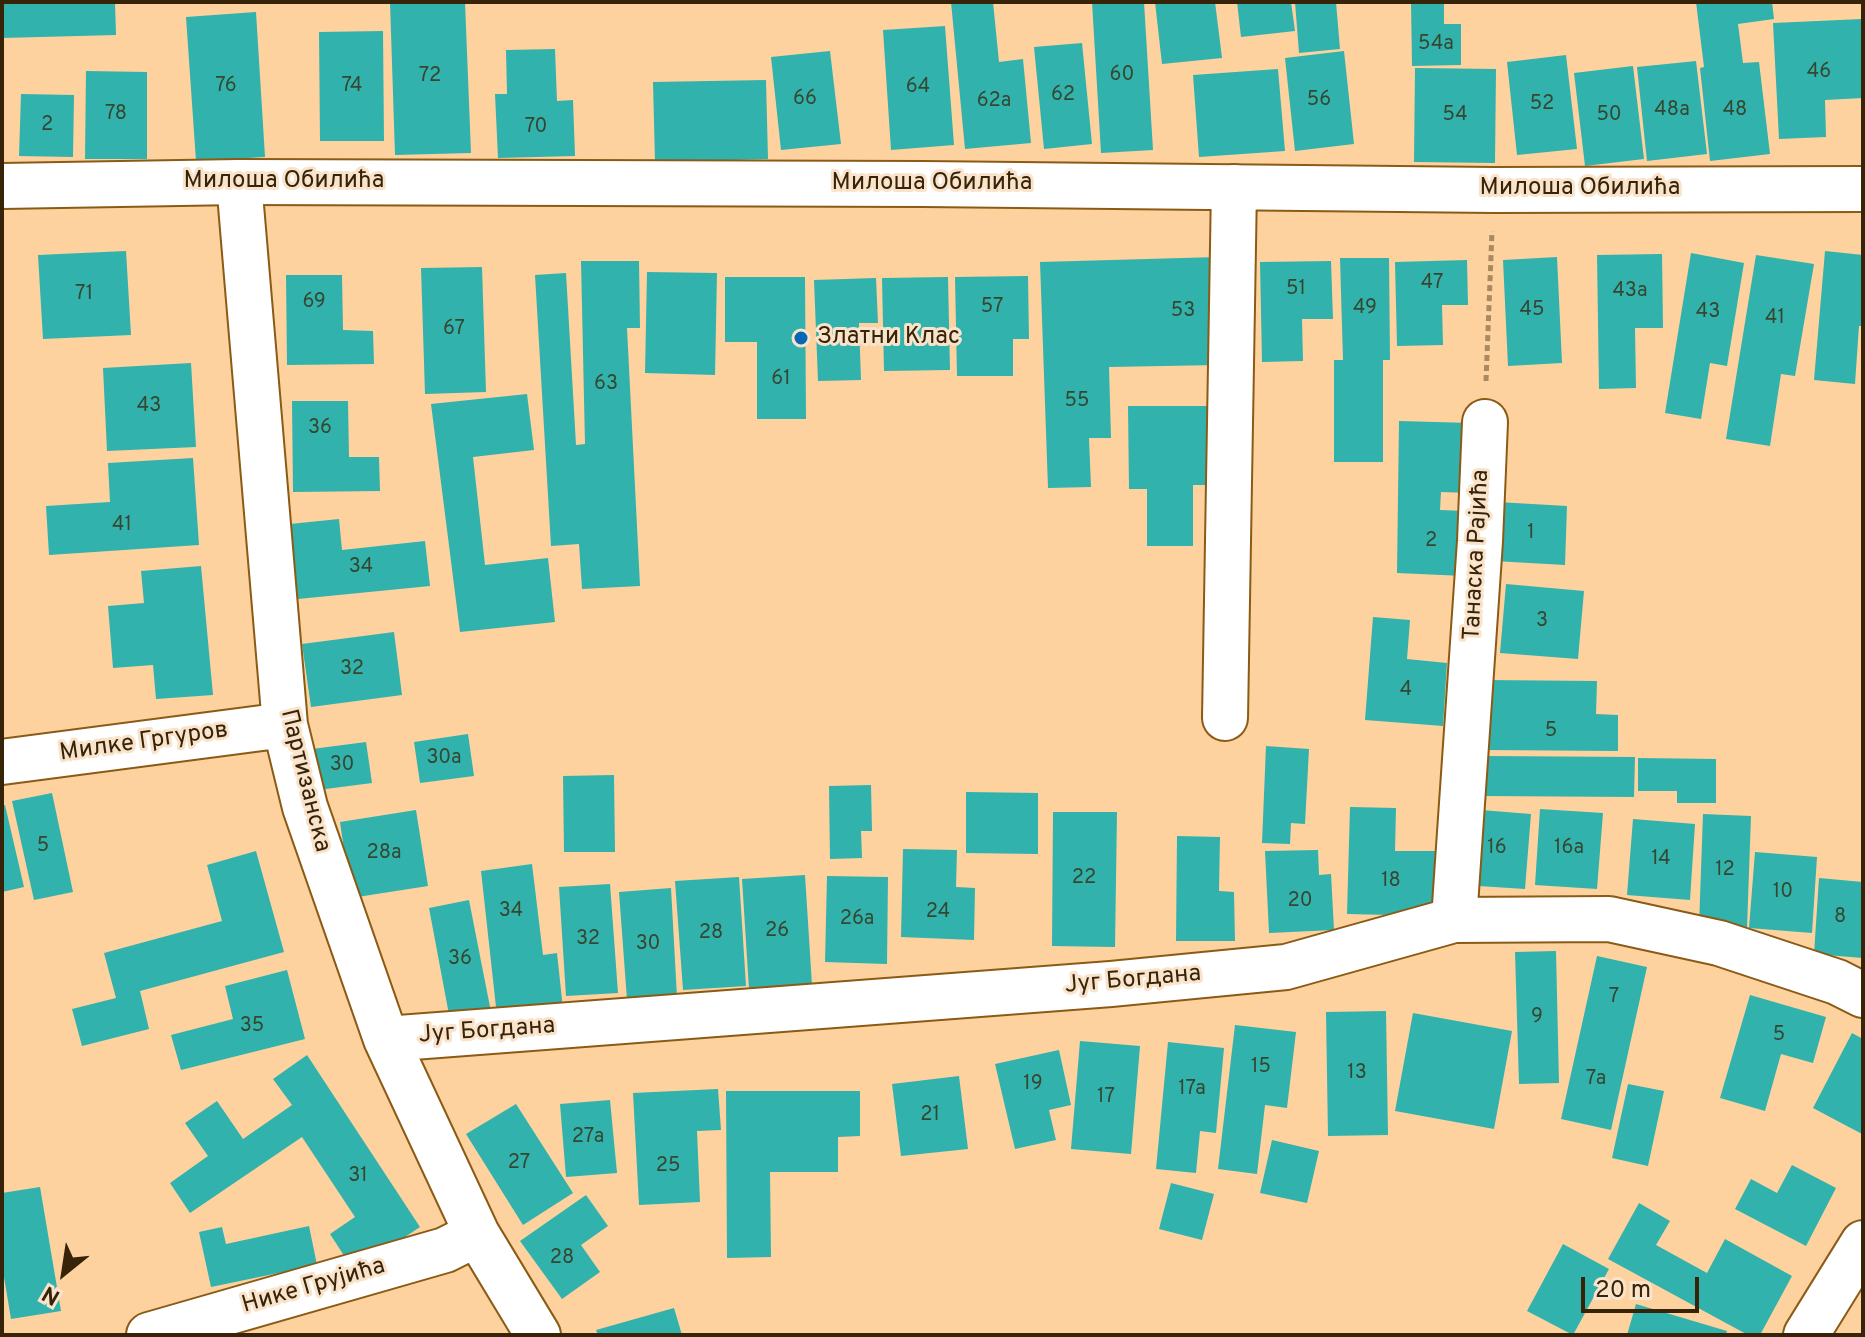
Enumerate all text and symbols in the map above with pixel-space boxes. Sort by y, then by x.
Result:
house number: 54a [1418,33,1454,57]
house number: 46 [1807,61,1831,85]
house number: 60 [1110,64,1134,88]
house number: 72 [419,65,441,89]
house number: 76 [215,75,237,99]
house number: 74 [342,75,362,99]
house number: 64 [906,76,930,100]
house number: 62 [1051,84,1075,108]
house number: 66 [793,88,817,112]
house number: 56 [1307,89,1331,113]
house number: 62a [977,90,1011,114]
house number: 52 [1530,93,1554,117]
house number: 48a [1654,99,1690,123]
house number: 48 [1723,99,1747,123]
house number: 78 [105,103,127,127]
house number: 54 [1442,104,1468,128]
house number: 50 [1596,104,1622,128]
house number: 2 [41,114,53,138]
house number: 70 [525,116,547,140]
street label: Милоша Обилића [184,168,384,196]
street label: Милоша Обилића [832,170,1032,198]
street label: Милоша Обилића [1480,175,1680,203]
house number: 47 [1421,272,1443,296]
house number: 51 [1286,278,1306,302]
house number: 43a [1612,280,1648,304]
house number: 71 [75,283,93,307]
house number: 69 [302,291,326,315]
house number: 57 [981,296,1003,320]
house number: 49 [1353,297,1377,321]
house number: 45 [1520,299,1544,323]
house number: 53 [1171,300,1195,324]
house number: 43 [1696,301,1720,325]
house number: 41 [1765,307,1785,331]
house number: 67 [443,318,465,342]
place label: Златни Клас [817,324,960,352]
marker: Златни Клас [792,329,810,347]
house number: 61 [771,368,791,392]
house number: 63 [594,373,618,397]
house number: 55 [1065,390,1089,414]
house number: 43 [137,395,161,419]
house number: 36 [308,417,332,441]
street label: Танаска Рајића [1459,469,1497,641]
house number: 41 [112,514,132,538]
house number: 1 [1527,522,1535,546]
house number: 2 [1425,530,1437,554]
house number: 34 [349,556,373,580]
house number: 3 [1536,610,1548,634]
house number: 32 [340,658,364,682]
house number: 4 [1400,679,1412,703]
street label: Партизанска [272,707,336,855]
street label: Милке Гргуров [58,717,230,769]
house number: 5 [1545,720,1557,744]
house number: 30a [426,747,462,771]
house number: 30 [330,754,354,778]
house number: 5 [37,835,49,859]
house number: 16 [1487,837,1507,861]
house number: 16a [1554,837,1584,861]
house number: 28a [366,842,402,866]
house number: 14 [1651,848,1671,872]
house number: 12 [1715,859,1735,883]
house number: 22 [1072,867,1096,891]
house number: 18 [1381,870,1401,894]
house number: 10 [1773,881,1793,905]
house number: 20 [1287,890,1313,914]
house number: 34 [499,900,523,924]
house number: 24 [926,901,950,925]
house number: 8 [1834,906,1846,930]
house number: 26a [840,908,874,932]
house number: 26 [765,920,789,944]
house number: 28 [699,922,723,946]
house number: 32 [576,928,600,952]
house number: 30 [636,933,660,957]
house number: 36 [448,948,472,972]
street label: Југ Богдана [1064,961,1202,1001]
house number: 7 [1609,986,1619,1010]
house number: 9 [1531,1006,1543,1030]
street label: Југ Богдана [418,1013,556,1051]
house number: 35 [240,1015,264,1039]
house number: 5 [1773,1024,1785,1048]
house number: 15 [1251,1056,1271,1080]
house number: 13 [1347,1062,1367,1086]
house number: 7a [1586,1068,1606,1092]
house number: 19 [1023,1073,1043,1097]
house number: 17a [1178,1078,1206,1102]
house number: 17 [1097,1086,1115,1110]
house number: 21 [920,1104,940,1128]
house number: 27a [572,1126,604,1150]
house number: 27 [508,1152,530,1176]
house number: 25 [656,1155,680,1179]
house number: 31 [348,1165,368,1189]
north arrow [24,1233,104,1313]
house number: 28 [550,1247,574,1271]
street label: Нике Грујића [239,1253,389,1321]
scale bar [1585,1261,1703,1311]
text: 20 m [1595,1276,1651,1306]
text: N [38,1279,65,1310]

